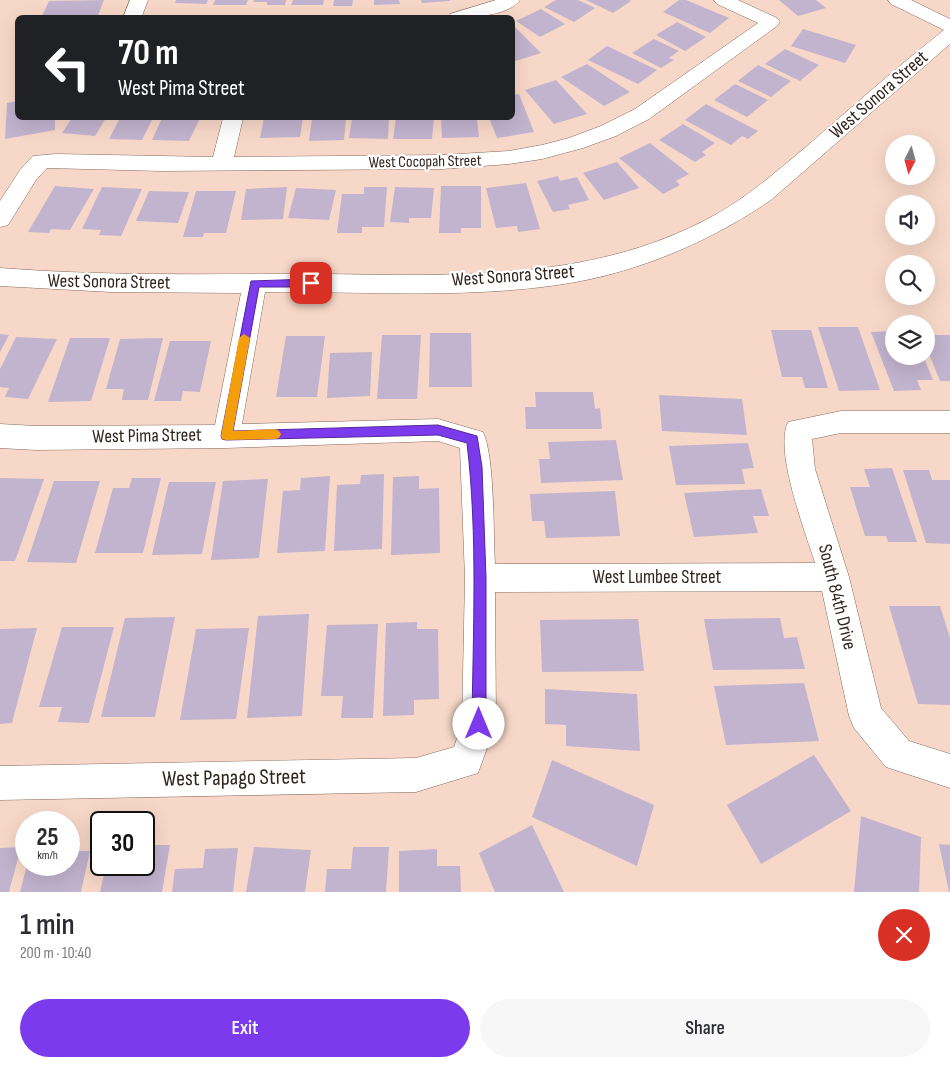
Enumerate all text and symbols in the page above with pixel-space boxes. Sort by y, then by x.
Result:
text: 70 m [118,32,178,75]
icon: left [35,35,100,100]
street label: West Sonora Street [825,46,933,144]
text: West Pima Street [118,75,245,102]
north arrow [885,135,935,185]
map controls [885,135,935,365]
street label: West Cocopah Street [368,152,482,172]
button: sound [885,195,935,245]
button: search [885,255,935,305]
street label: West Sonora Street [451,260,575,292]
pin [290,262,332,304]
street label: West Sonora Street [47,269,171,295]
icon: arrive [297,269,325,297]
button: layers [885,315,935,365]
street label: West Pima Street [92,424,202,448]
street label: South 84th Drive [813,542,861,652]
street label: West Lumbee Street [593,566,722,589]
position arrow [452,697,504,749]
street label: West Papago Street [162,763,306,793]
speed limit sign: 30 [90,811,155,876]
text: 25 [37,822,58,853]
text: km/h [37,848,58,863]
text: 1 min [20,907,75,943]
button: close [878,909,930,961]
text: 200 m · 10:40 [20,944,91,963]
button: Exit [20,999,470,1057]
button: Share [480,999,930,1057]

